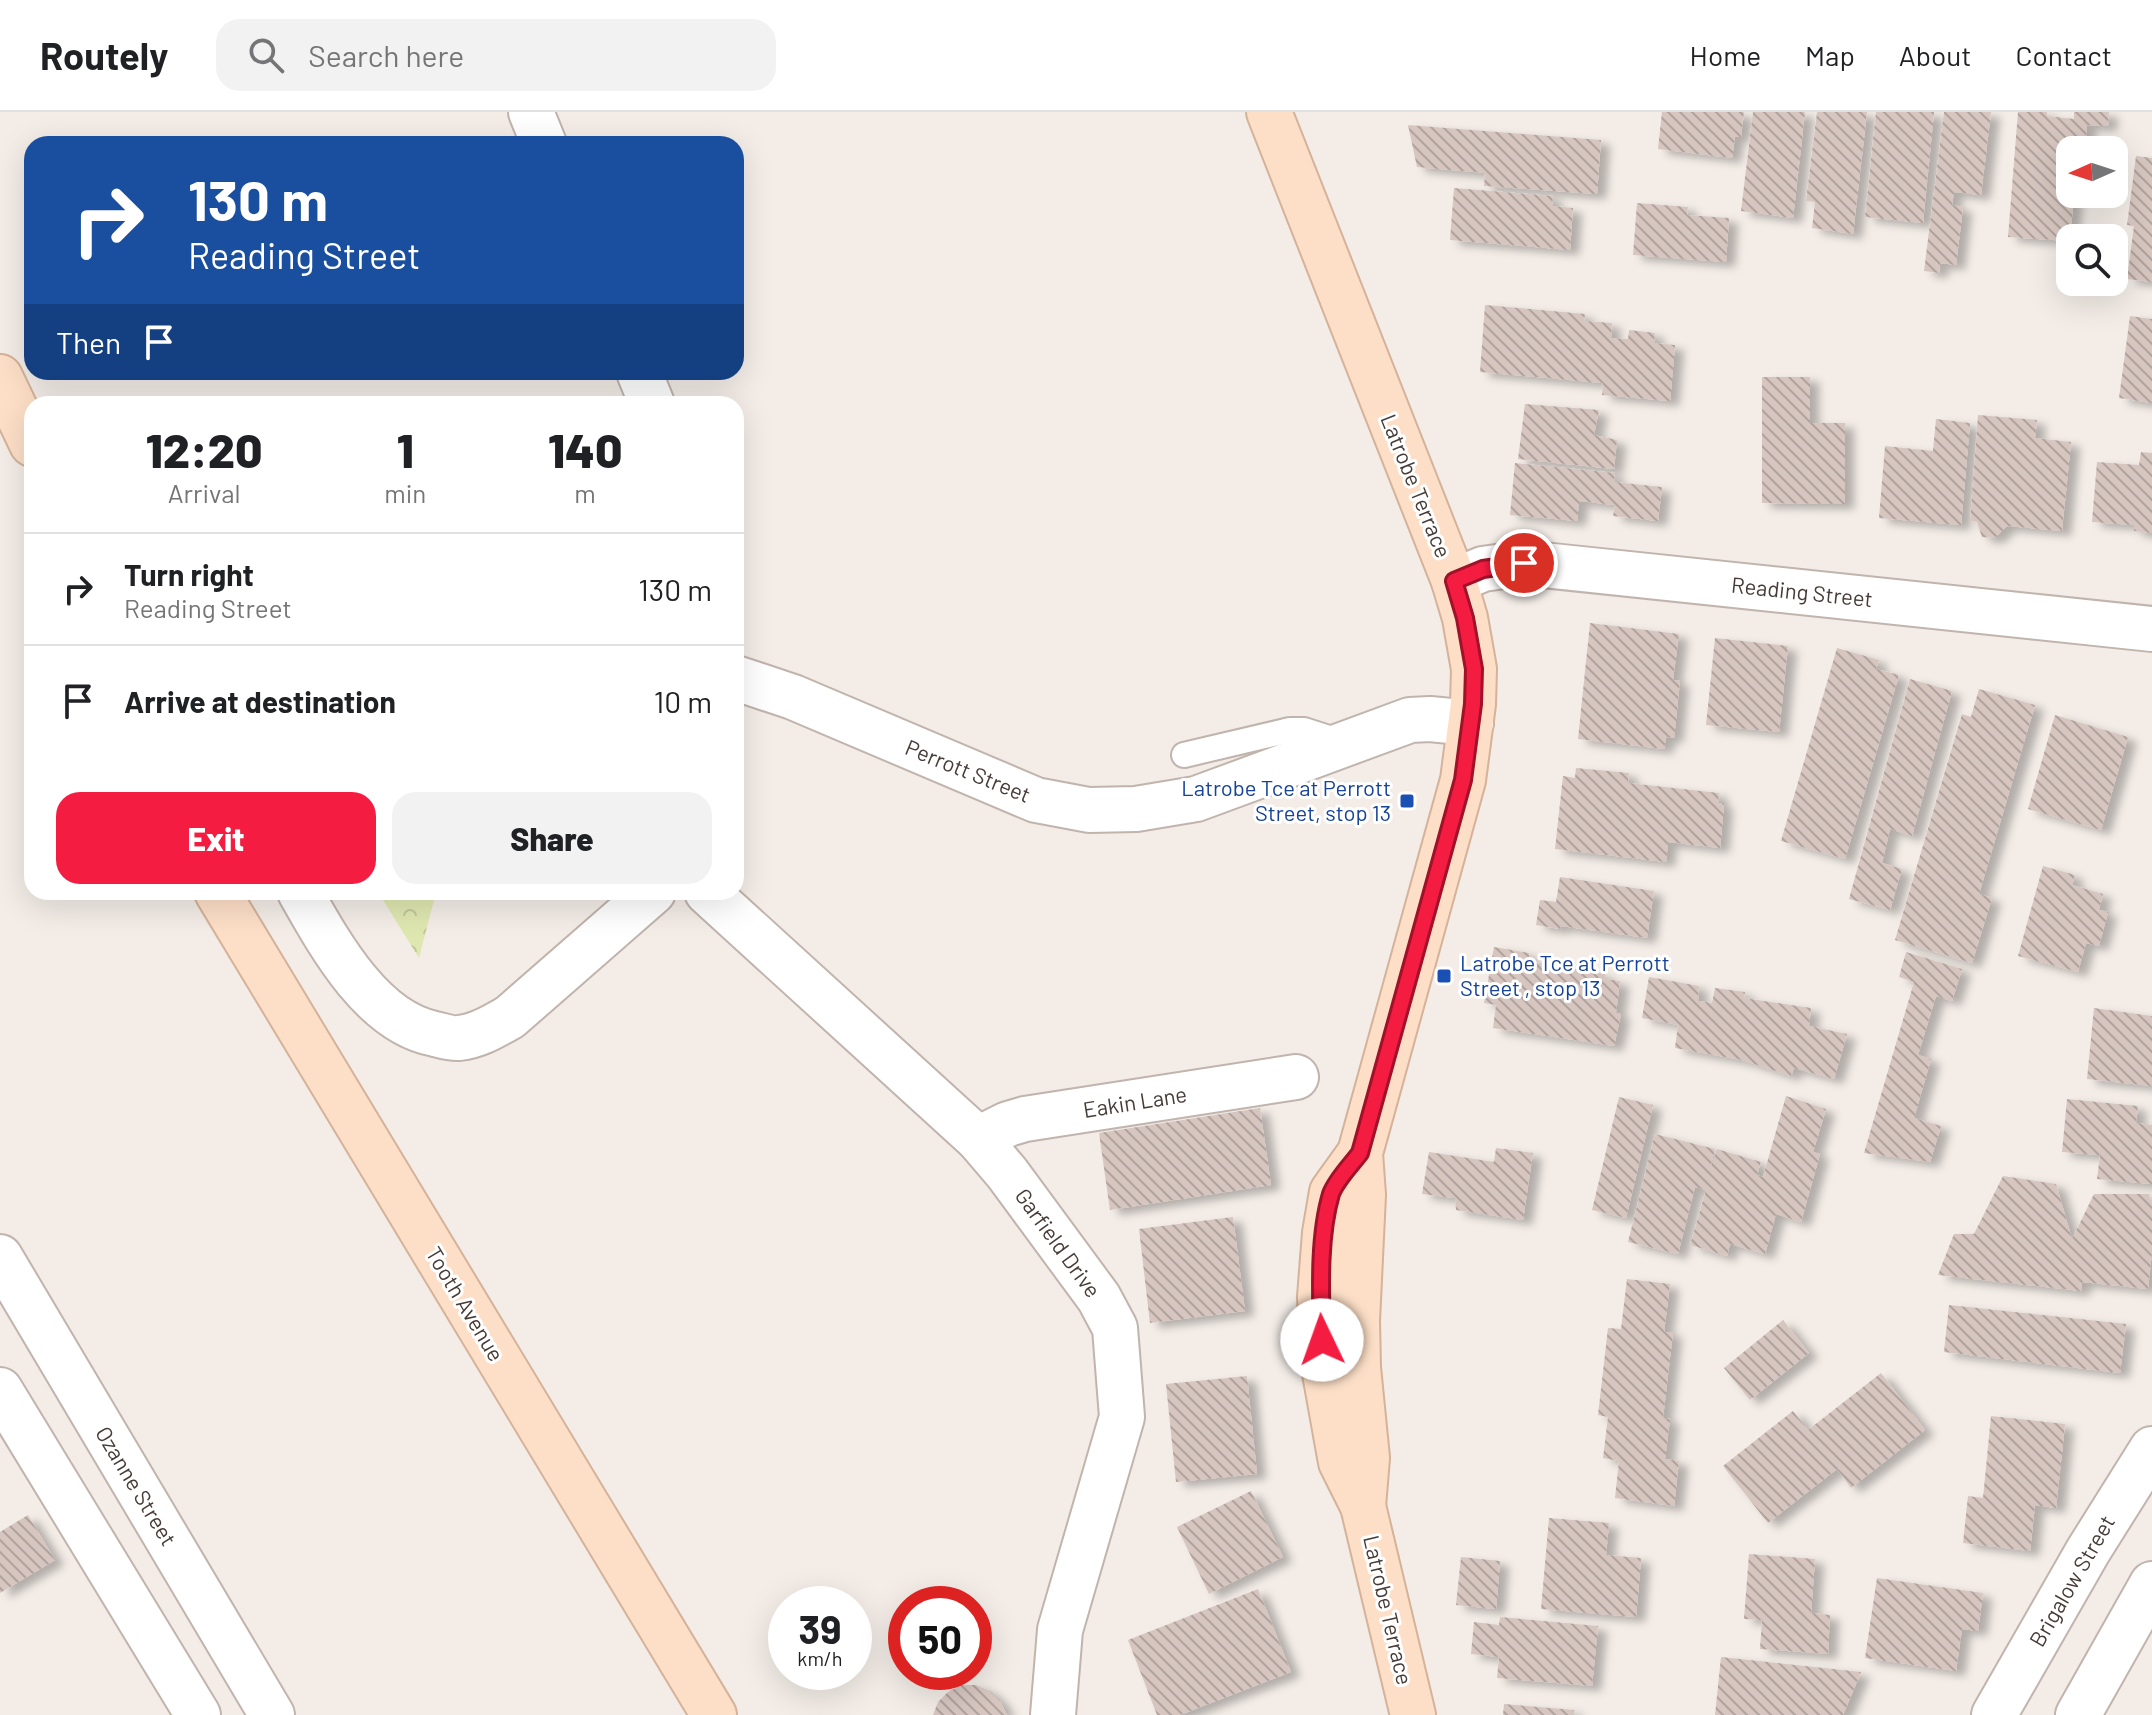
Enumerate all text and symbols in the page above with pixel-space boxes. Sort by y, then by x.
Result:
search box [216,19,776,91]
text: Routely [40,32,168,78]
icon: search [244,33,288,77]
text: Search here [308,37,464,73]
text: Home [1690,38,1761,72]
text: Map [1805,38,1855,72]
text: About [1899,38,1971,72]
text: Contact [2015,38,2112,72]
north arrow [2056,136,2128,208]
map controls [2056,136,2128,296]
text: 130 m [188,165,328,232]
icon: right [56,168,160,272]
button: search [2056,224,2128,296]
text: Reading Street [188,233,420,276]
icon: arrive [137,320,181,364]
text: Then [56,324,121,360]
street label: Latrobe Terrace [1376,410,1458,561]
text: 12:20 [146,420,263,478]
text: 1 [397,420,414,478]
text: 140 [548,420,622,478]
text: Arrival [168,477,240,508]
text: min [384,477,426,508]
text: m [574,477,596,508]
pin [1490,529,1558,597]
icon: arrive [1502,541,1546,585]
text: Turn right [124,556,254,592]
icon: right [56,567,100,611]
text: 130 m [638,571,712,607]
street label: Reading Street [1730,571,1874,611]
text: Reading Street [124,592,292,623]
icon: arrive [56,679,100,723]
text: Arrive at destination [124,683,396,719]
text: 10 m [654,683,712,719]
street label: Perrott Street [902,733,1035,807]
place label: Latrobe Tce at Perrott Street, stop 13 [1181,774,1391,825]
button: Exit [56,792,376,884]
button: Share [392,792,712,884]
marker: Latrobe Tce at Perrott Street, stop 13 [1398,792,1416,810]
place label: Latrobe Tce at Perrott Street , stop 13 [1460,949,1670,1000]
marker: Latrobe Tce at Perrott Street , stop 13 [1435,967,1453,985]
street label: Eakin Lane [1081,1080,1189,1122]
street label: Garfield Drive [1011,1183,1107,1302]
street label: Tooth Avenue [421,1241,510,1365]
position arrow [1280,1298,1364,1382]
street label: Ozanne Street [91,1421,183,1550]
street label: Brigalow Street [2023,1510,2119,1651]
street label: Latrobe Terrace [1359,1533,1419,1687]
speed limit sign: 50 [888,1586,992,1690]
text: 39 [799,1604,841,1652]
text: km/h [797,1646,843,1670]

